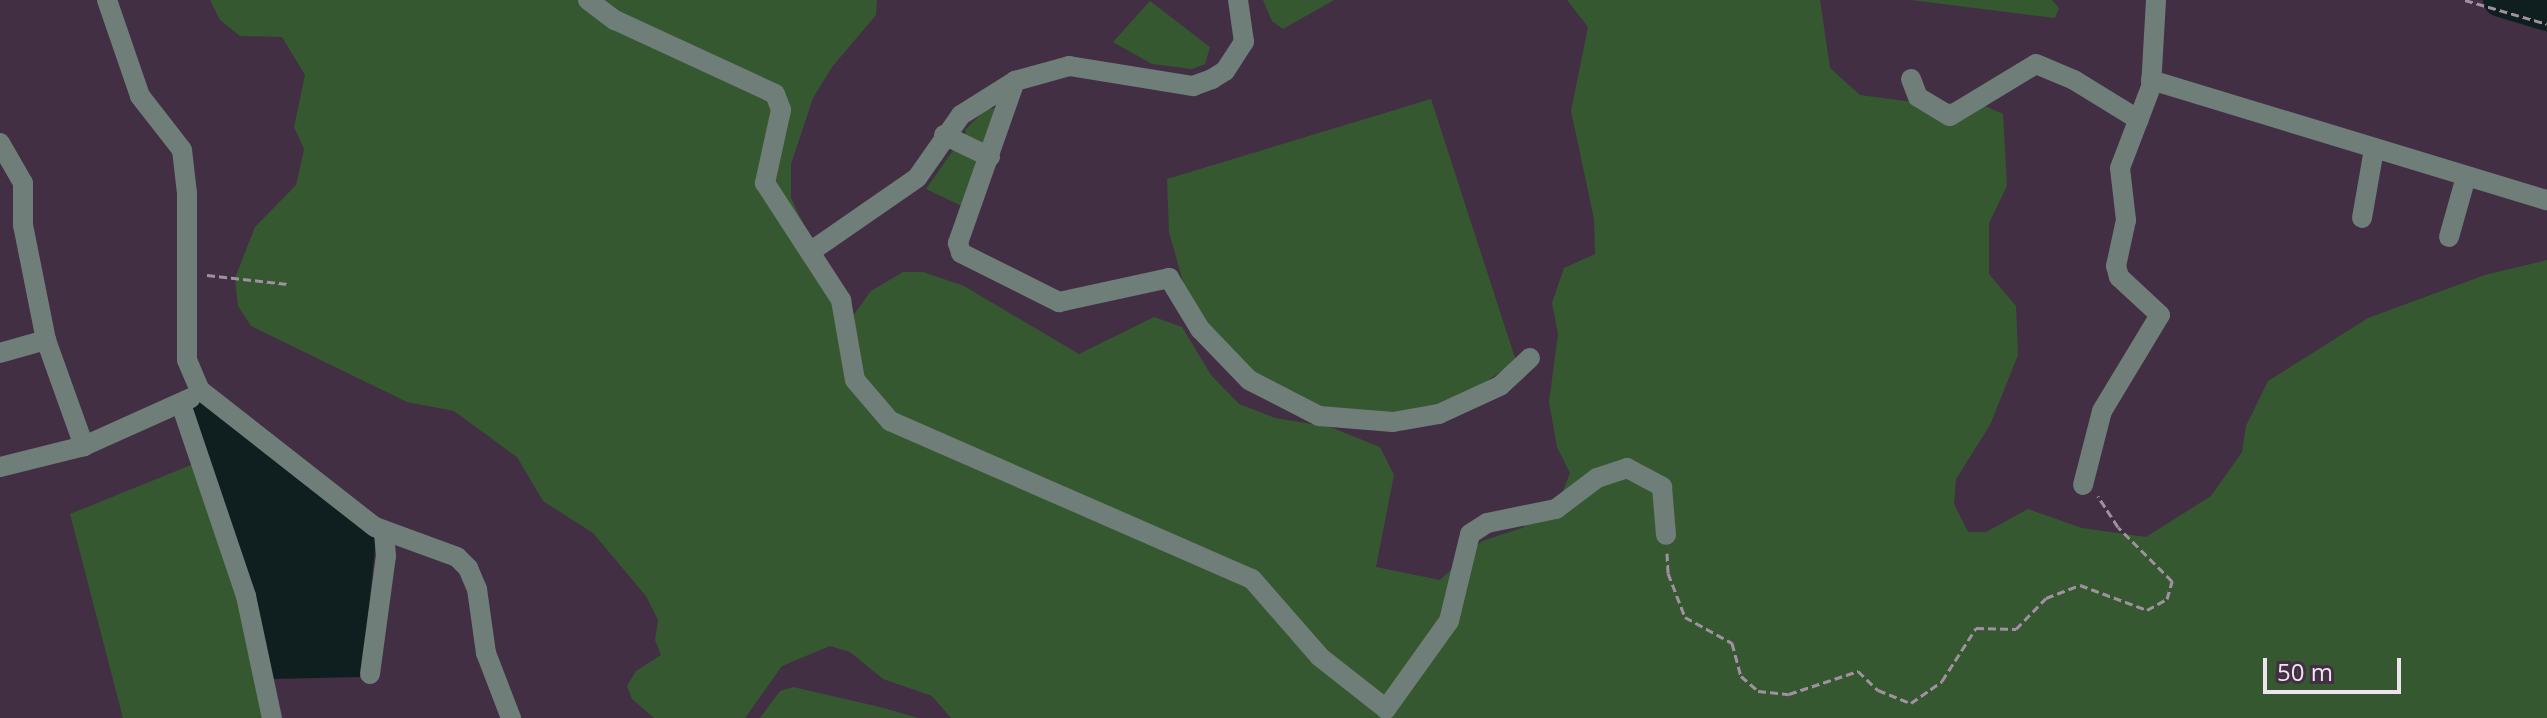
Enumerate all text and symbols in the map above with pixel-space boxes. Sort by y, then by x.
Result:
scale bar [2267,642,2405,692]
text: 50 m [2277,655,2333,688]

